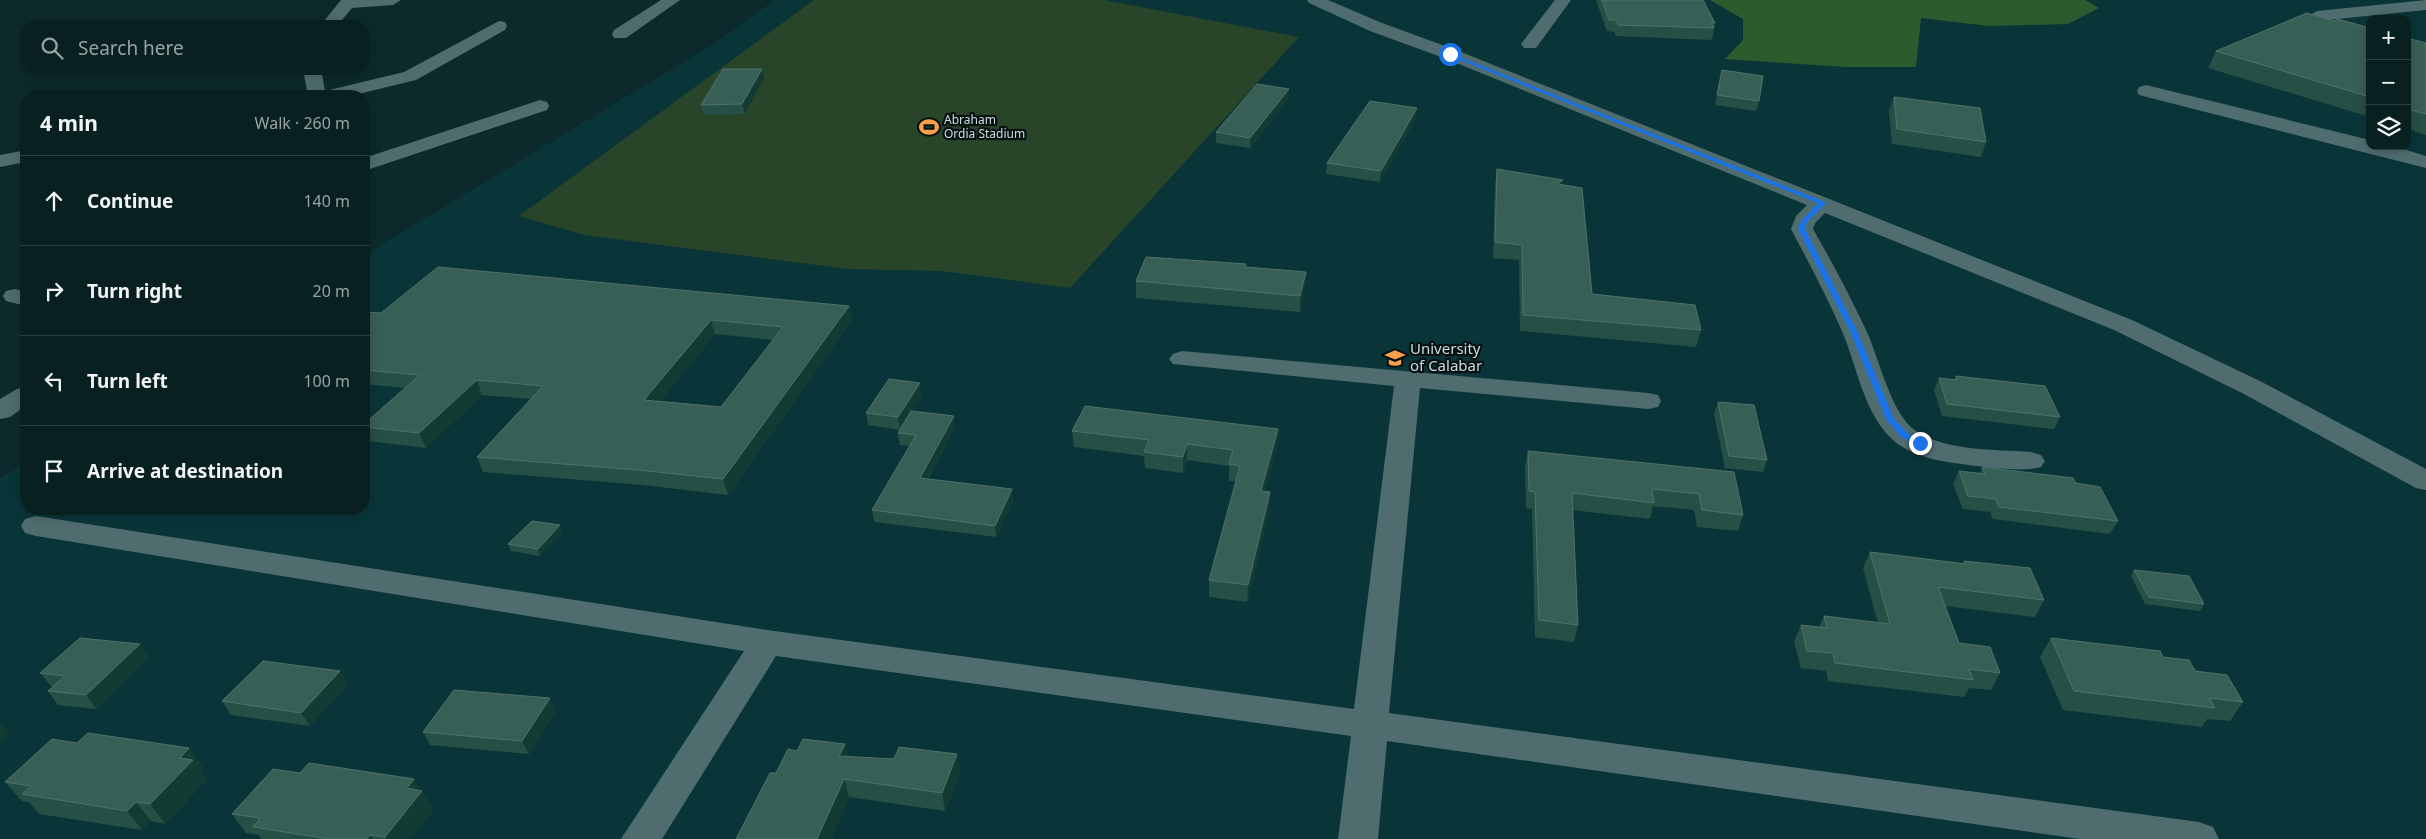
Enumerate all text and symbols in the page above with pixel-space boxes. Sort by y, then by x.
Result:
map controls [2366,15,2411,150]
button: + [2366,15,2411,60]
search box [20,20,370,75]
icon: search [38,34,66,62]
text: Search here [78,35,184,61]
route start [1439,43,1462,66]
button: − [2366,60,2411,105]
button: layers [2366,105,2411,150]
text: 4 min [40,109,98,137]
place label: Abraham Ordia Stadium [944,111,1025,142]
text: Walk · 260 m [255,112,350,134]
sports icon: Abraham Ordia Stadium [918,116,940,138]
icon: ahead [40,187,68,215]
text: Continue [87,188,173,214]
text: 140 m [303,190,350,212]
icon: right [40,277,68,305]
text: Turn right [87,278,182,304]
text: 20 m [313,280,350,302]
place label: University of Calabar [1410,338,1482,375]
school or university icon: University of Calabar [1384,347,1406,369]
icon: left [40,367,68,395]
text: Turn left [87,368,168,394]
text: 100 m [303,370,350,392]
route end [1909,432,1932,455]
icon: arrive [40,457,68,485]
text: Arrive at destination [87,458,283,484]

